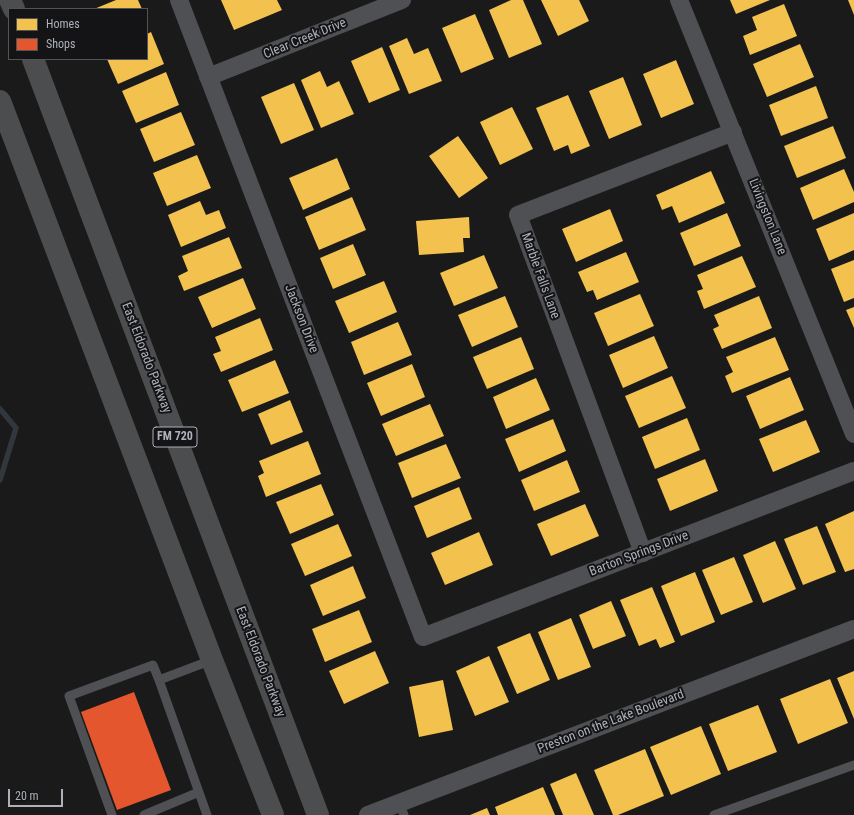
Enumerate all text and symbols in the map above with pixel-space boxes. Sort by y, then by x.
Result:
legend [8,8,148,60]
street label: Clear Creek Drive [261,15,349,63]
text: Homes [46,17,80,31]
text: Shops [46,37,75,51]
street label: Livingston Lane [745,177,789,257]
street label: Marble Falls Lane [517,231,563,321]
street label: Jackson Drive [281,283,321,355]
street label: East Eldorado Parkway [118,301,174,415]
road number: FM 720 [153,427,197,447]
street label: Barton Springs Drive [587,528,691,580]
street label: East Eldorado Parkway [232,605,288,719]
street label: Preston on the Lake Boulevard [536,687,686,757]
scale bar [10,781,65,807]
text: 20 m [15,789,39,803]

